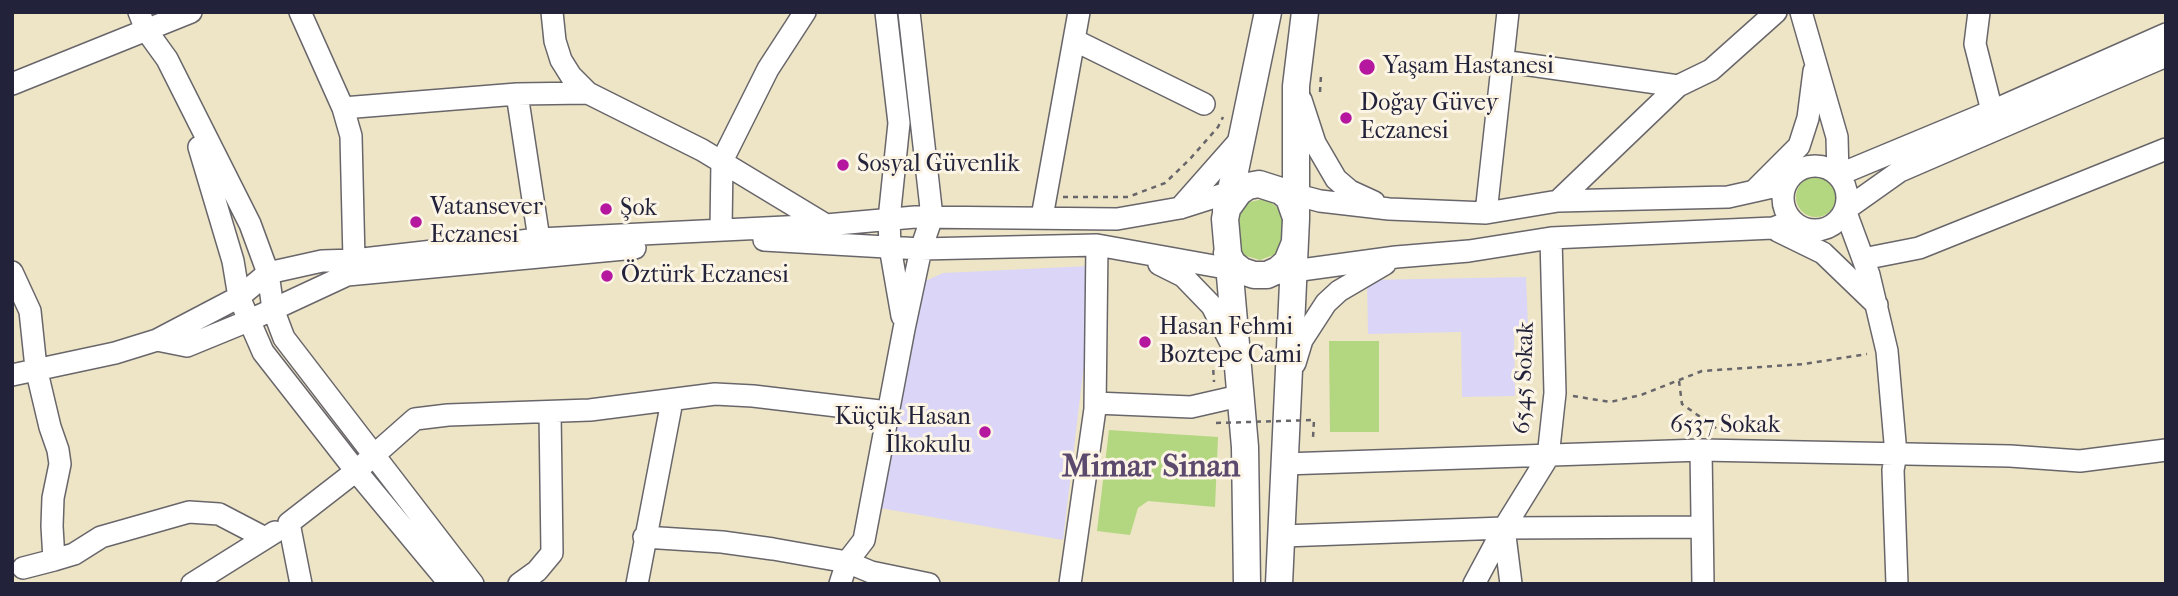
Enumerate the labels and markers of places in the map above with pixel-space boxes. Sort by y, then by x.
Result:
place label: Yaşam Hastanesi [1383,53,1554,81]
marker: Yaşam Hastanesi [1357,57,1377,77]
place label: Doğay Güvey Eczanesi [1360,90,1498,146]
marker: Doğay Güvey Eczanesi [1338,110,1354,126]
place label: Sosyal Güvenlik [857,151,1020,179]
marker: Sosyal Güvenlik [835,157,851,173]
place label: Vatansever Eczanesi [430,194,543,250]
place label: Şok [620,195,657,223]
marker: Şok [598,201,614,217]
marker: Vatansever Eczanesi [408,214,424,230]
place label: Öztürk Eczanesi [621,262,789,290]
marker: Öztürk Eczanesi [599,268,615,284]
place label: Hasan Fehmi Boztepe Cami [1159,314,1302,370]
marker: Hasan Fehmi Boztepe Cami [1137,334,1153,350]
place label: Küçük Hasan İlkokulu [835,404,971,460]
marker: Küçük Hasan İlkokulu [977,424,993,440]

